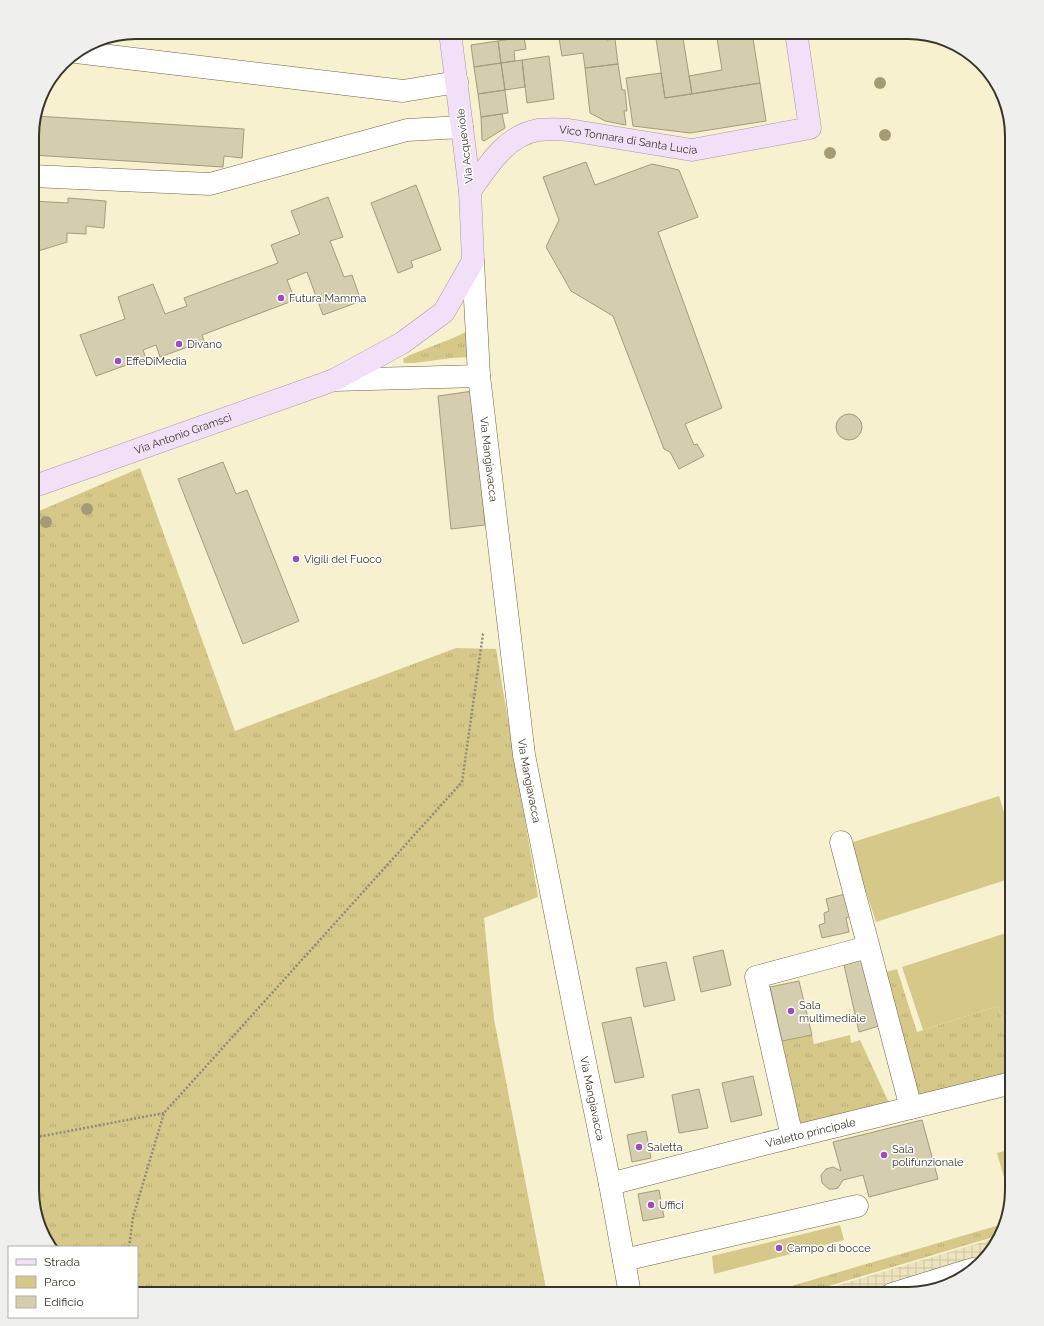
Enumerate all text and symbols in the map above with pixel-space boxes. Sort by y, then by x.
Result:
street label: Via Acqueviole [454,107,476,184]
street label: Vico Tonnara di Santa Lucia [559,123,698,157]
place label: Futura Mamma [289,292,366,305]
marker: Futura Mamma [276,293,286,303]
place label: Divano [187,338,222,351]
marker: Divano [174,339,184,349]
place label: EffeDiMedia [126,355,187,368]
marker: EffeDiMedia [113,356,123,366]
street label: Via Antonio Gramsci [133,410,233,457]
street label: Via Mangiavacca [477,416,500,502]
place label: Vigili del Fuoco [304,553,382,566]
marker: Vigili del Fuoco [291,554,301,564]
street label: Via Mangiavacca [516,738,544,824]
place label: Sala multimediale [799,999,867,1025]
marker: Sala multimediale [786,1006,796,1016]
street label: Via Mangiavacca [578,1055,607,1142]
street label: Vialetto principale [764,1115,857,1150]
place label: Saletta [647,1141,682,1154]
marker: Saletta [634,1142,644,1152]
place label: Sala polifunzionale [892,1143,964,1169]
marker: Sala polifunzionale [879,1150,889,1160]
place label: Uffici [659,1199,684,1212]
marker: Uffici [646,1200,656,1210]
place label: Campo di bocce [787,1242,871,1255]
marker: Campo di bocce [774,1243,784,1253]
legend [8,1246,138,1318]
text: Strada [44,1255,80,1269]
text: Parco [44,1275,76,1289]
text: Edificio [44,1295,84,1309]

